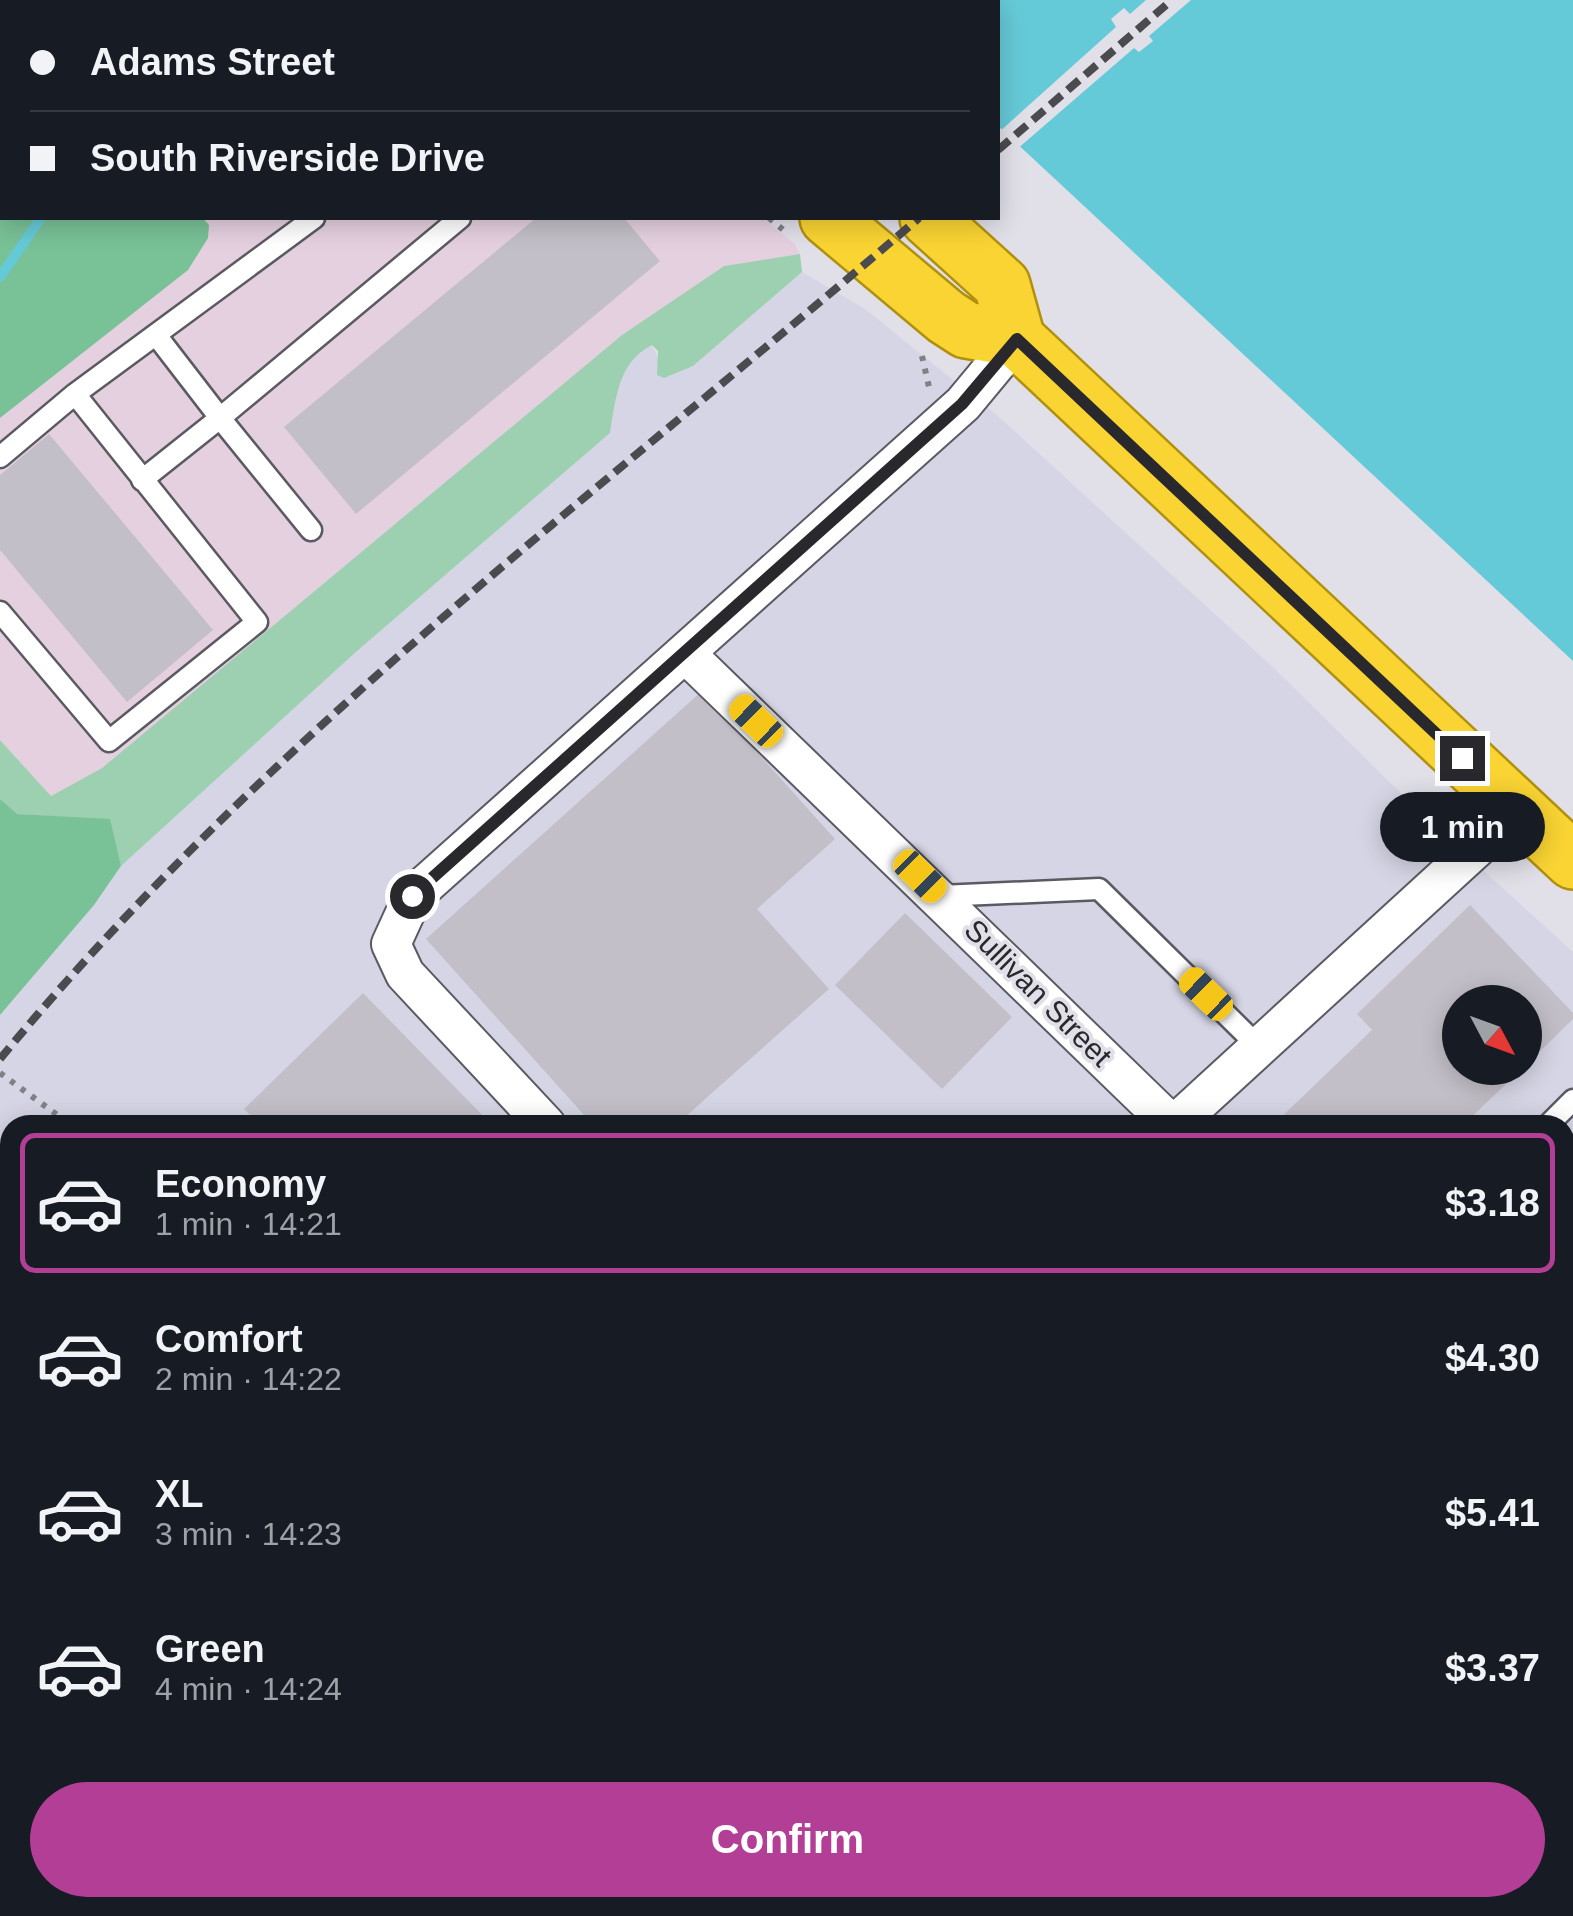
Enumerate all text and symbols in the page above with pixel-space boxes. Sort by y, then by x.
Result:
text: Adams Street [90,41,335,83]
text: South Riverside Drive [90,137,485,179]
car [724,689,788,753]
route end [1440,736,1485,781]
callout: 1 min [1380,793,1544,863]
text: 1 min [1421,809,1504,845]
car [888,844,952,908]
route start [390,874,435,919]
street label: Sullivan Street [958,913,1119,1073]
car [1174,962,1238,1026]
north arrow [1442,985,1542,1085]
map controls [1442,985,1542,1085]
icon: car [35,1158,125,1248]
text: Economy [155,1163,326,1205]
text: $3.18 [1445,1182,1540,1224]
text: 1 min · 14:21 [155,1206,342,1242]
icon: car [35,1313,125,1403]
text: Comfort [155,1318,303,1360]
text: $4.30 [1445,1337,1540,1379]
text: 2 min · 14:22 [155,1361,342,1397]
icon: car [35,1468,125,1558]
text: XL [155,1473,204,1515]
text: $5.41 [1445,1492,1540,1534]
text: 3 min · 14:23 [155,1516,342,1552]
icon: car [35,1623,125,1713]
text: Green [155,1628,265,1670]
text: $3.37 [1445,1647,1540,1689]
text: 4 min · 14:24 [155,1671,342,1707]
button: Confirm [30,1782,1545,1897]

